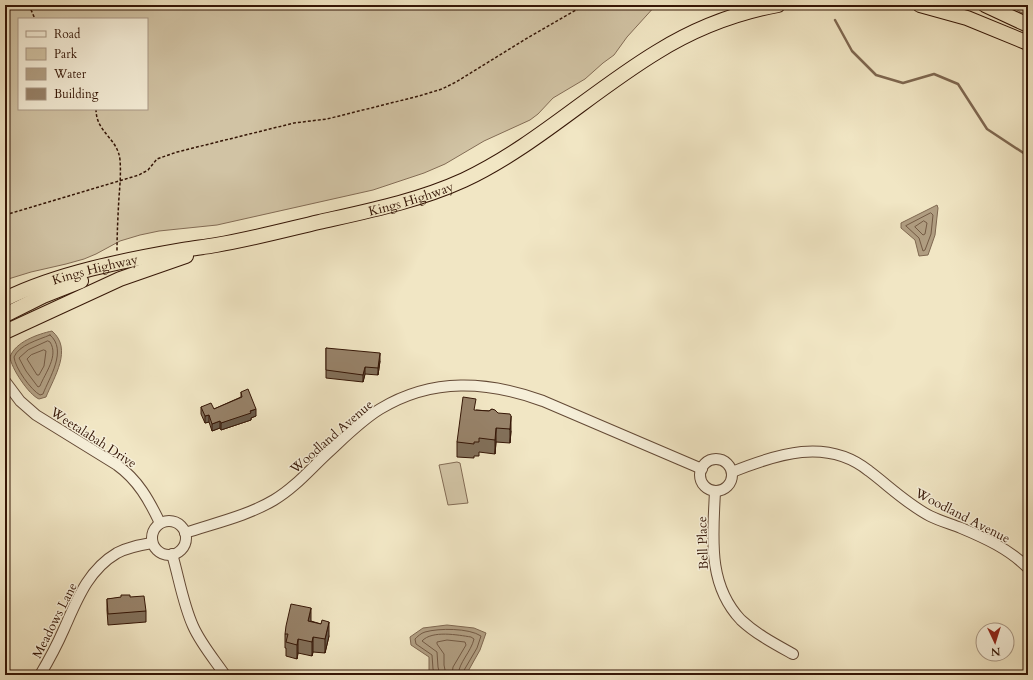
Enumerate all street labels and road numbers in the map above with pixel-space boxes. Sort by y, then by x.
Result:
street label: Kings Highway [367,178,456,220]
street label: Kings Highway [50,250,140,289]
street label: Woodland Avenue [286,396,377,478]
street label: Weetalabah Drive [46,403,140,473]
street label: Woodland Avenue [911,484,1013,548]
street label: Bell Place [693,516,713,570]
street label: Meadows Lane [28,579,82,661]

